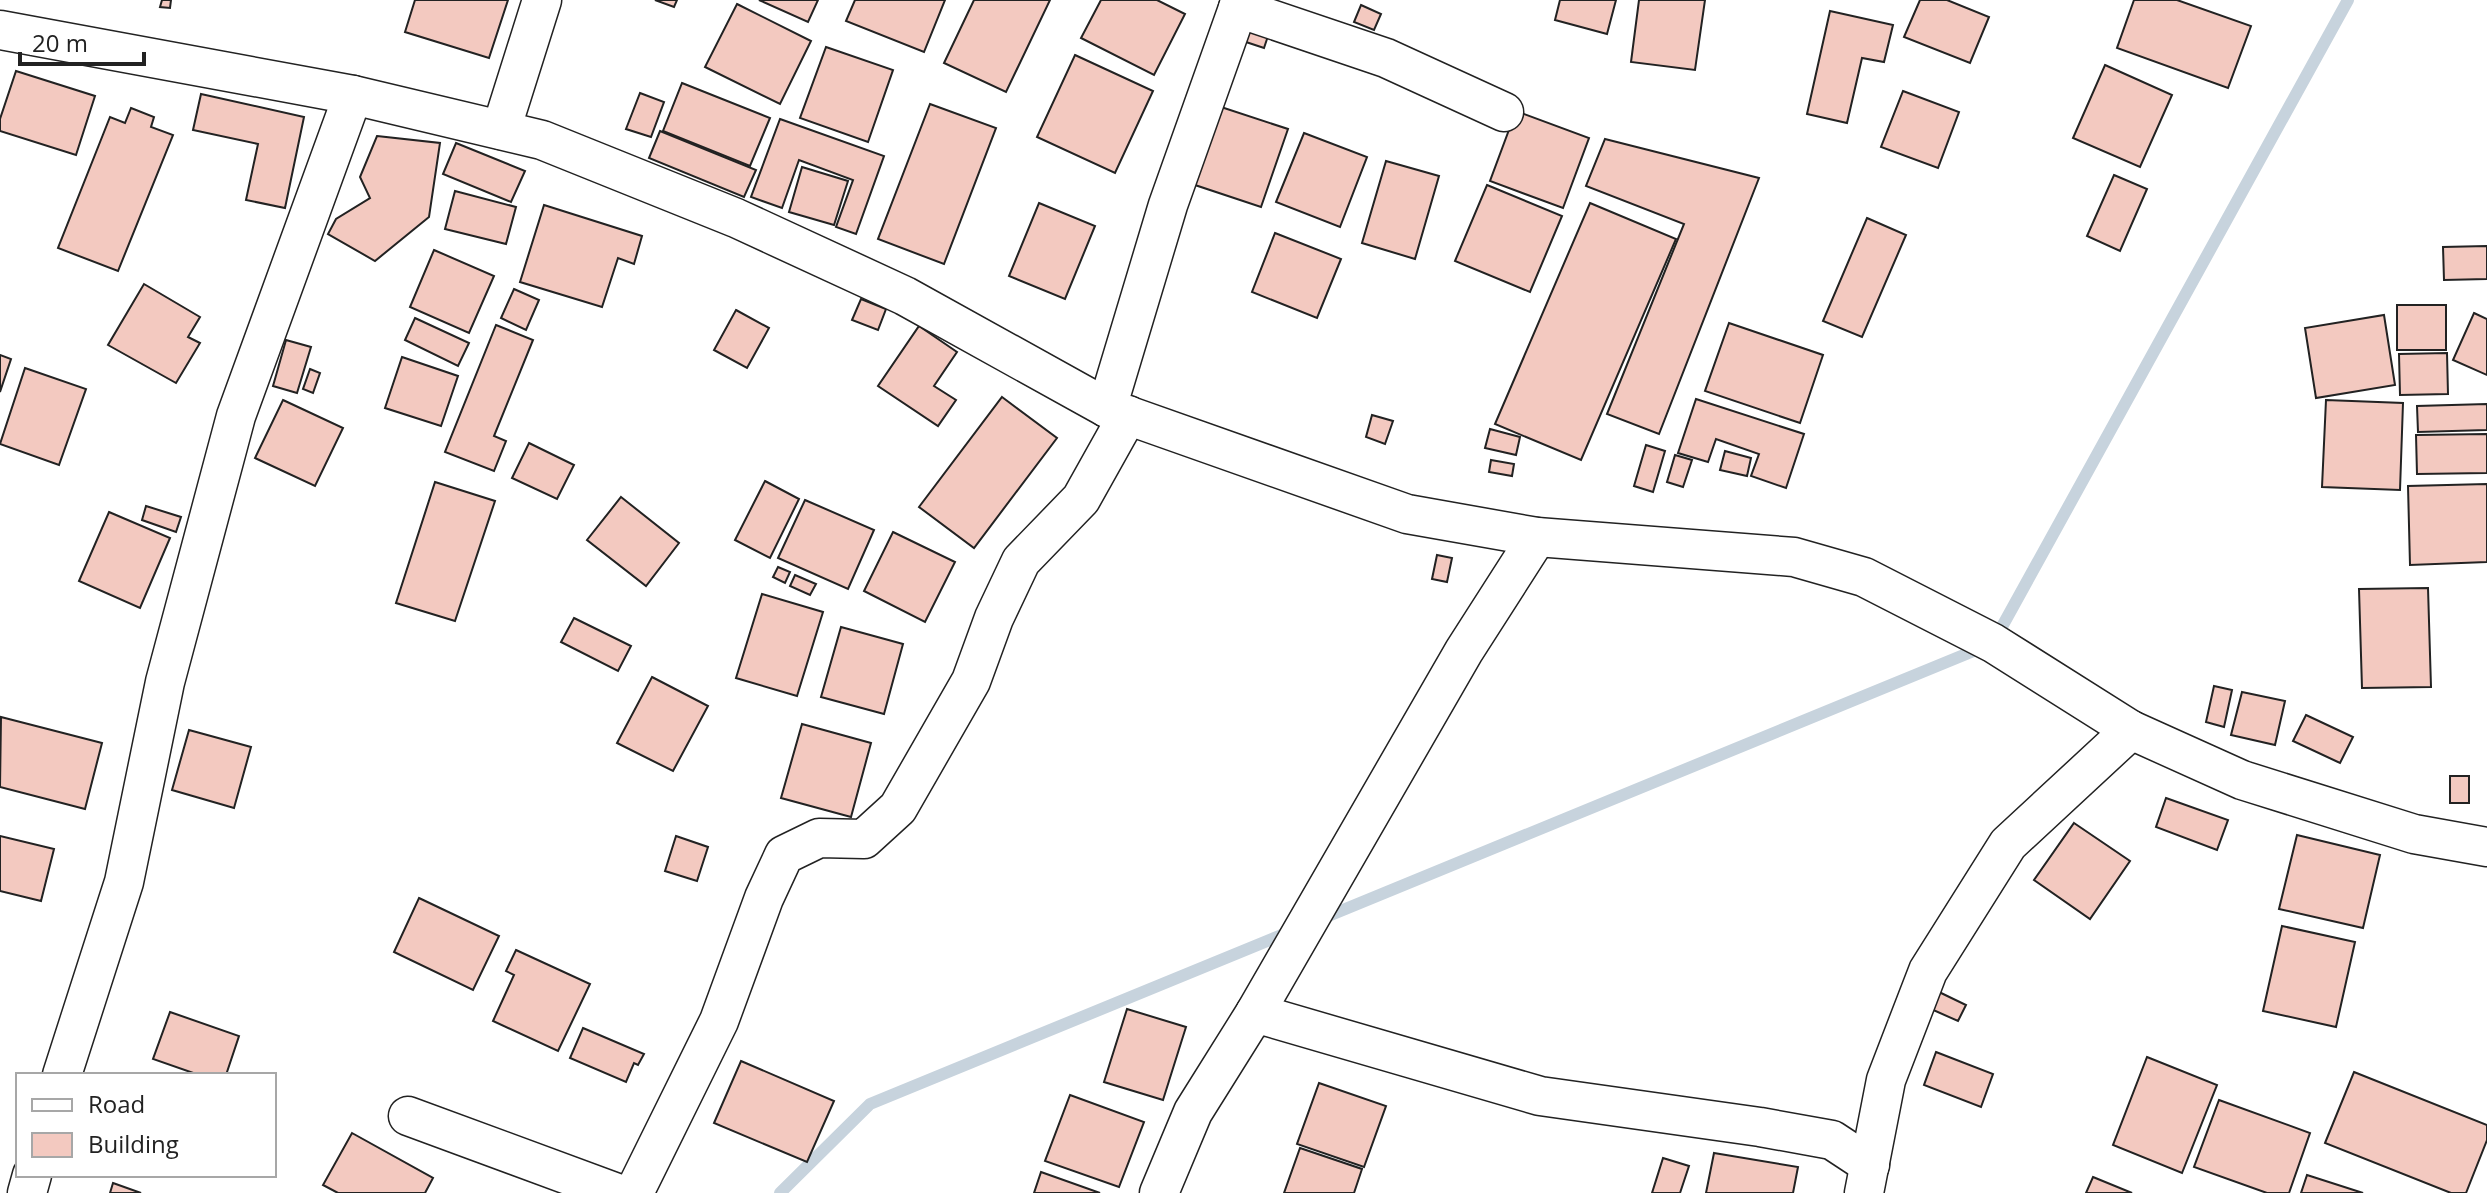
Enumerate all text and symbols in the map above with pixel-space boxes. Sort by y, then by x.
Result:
scale bar [20,16,144,66]
text: 20 m [32,26,88,59]
legend [16,1073,276,1177]
text: Road [88,1087,145,1120]
text: Building [88,1127,179,1160]

